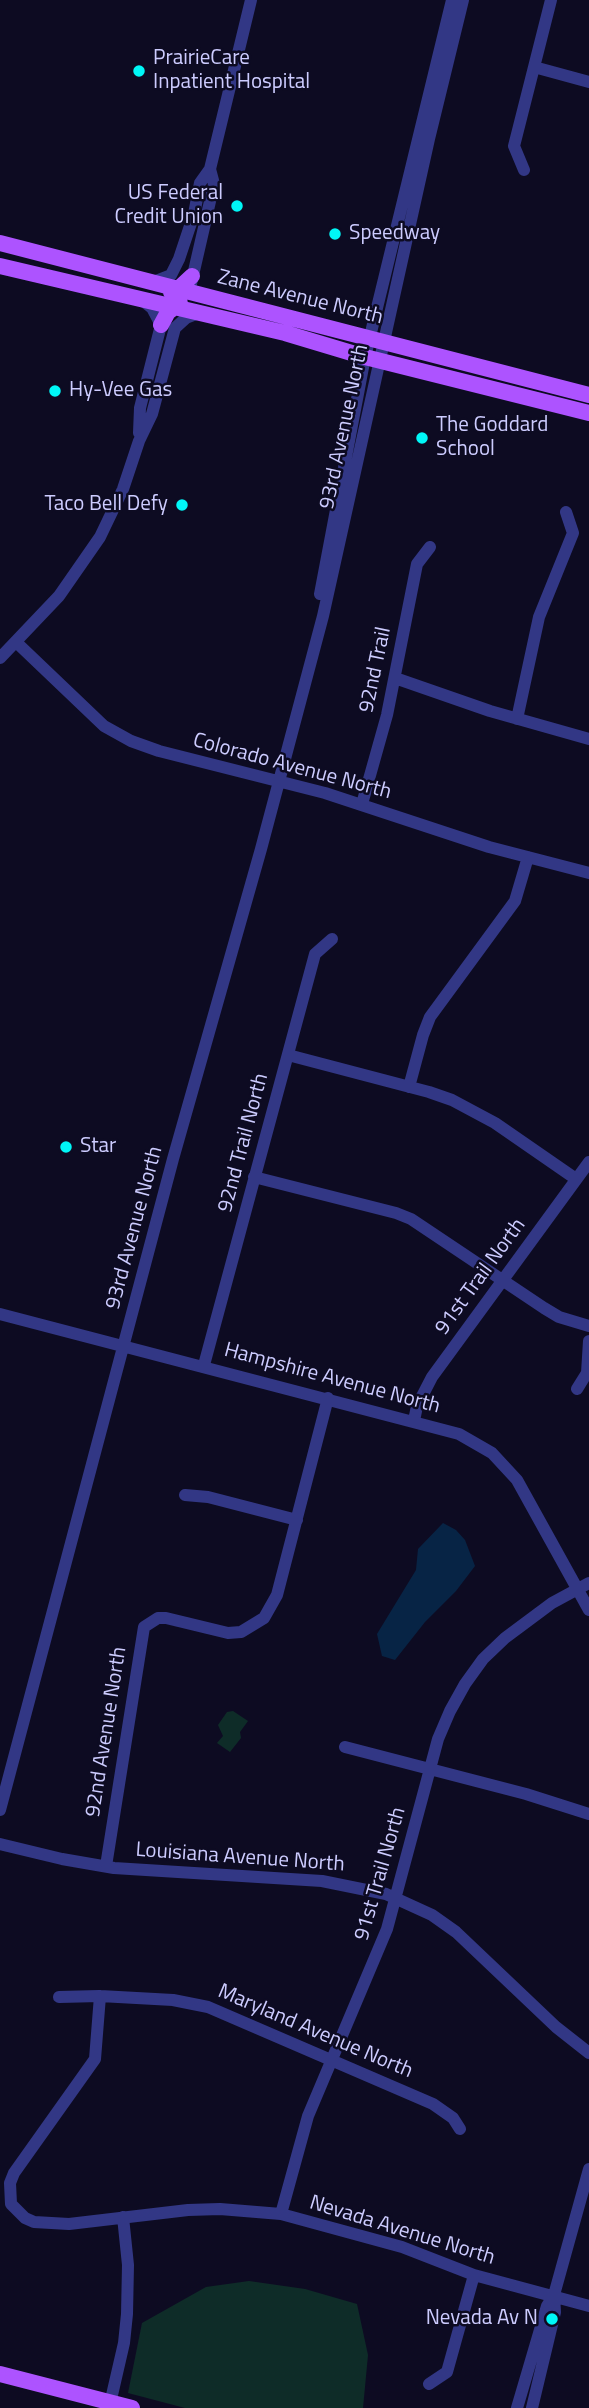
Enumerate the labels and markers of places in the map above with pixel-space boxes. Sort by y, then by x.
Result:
place label: PrairieCare Inpatient Hospital [153,46,310,96]
marker: PrairieCare Inpatient Hospital [131,63,147,79]
place label: US Federal Credit Union [115,181,223,231]
marker: US Federal Credit Union [229,198,245,214]
place label: Speedway [349,221,440,247]
marker: Speedway [327,226,343,242]
place label: Hy-Vee Gas [69,378,172,404]
marker: Hy-Vee Gas [47,383,63,399]
place label: The Goddard School [436,413,548,463]
marker: The Goddard School [414,430,430,446]
place label: Taco Bell Defy [44,492,168,518]
marker: Taco Bell Defy [174,497,190,513]
place label: Star [80,1134,116,1160]
marker: Star [58,1139,74,1155]
place label: Nevada Av N [426,2306,538,2332]
marker: Nevada Av N [544,2311,560,2327]

